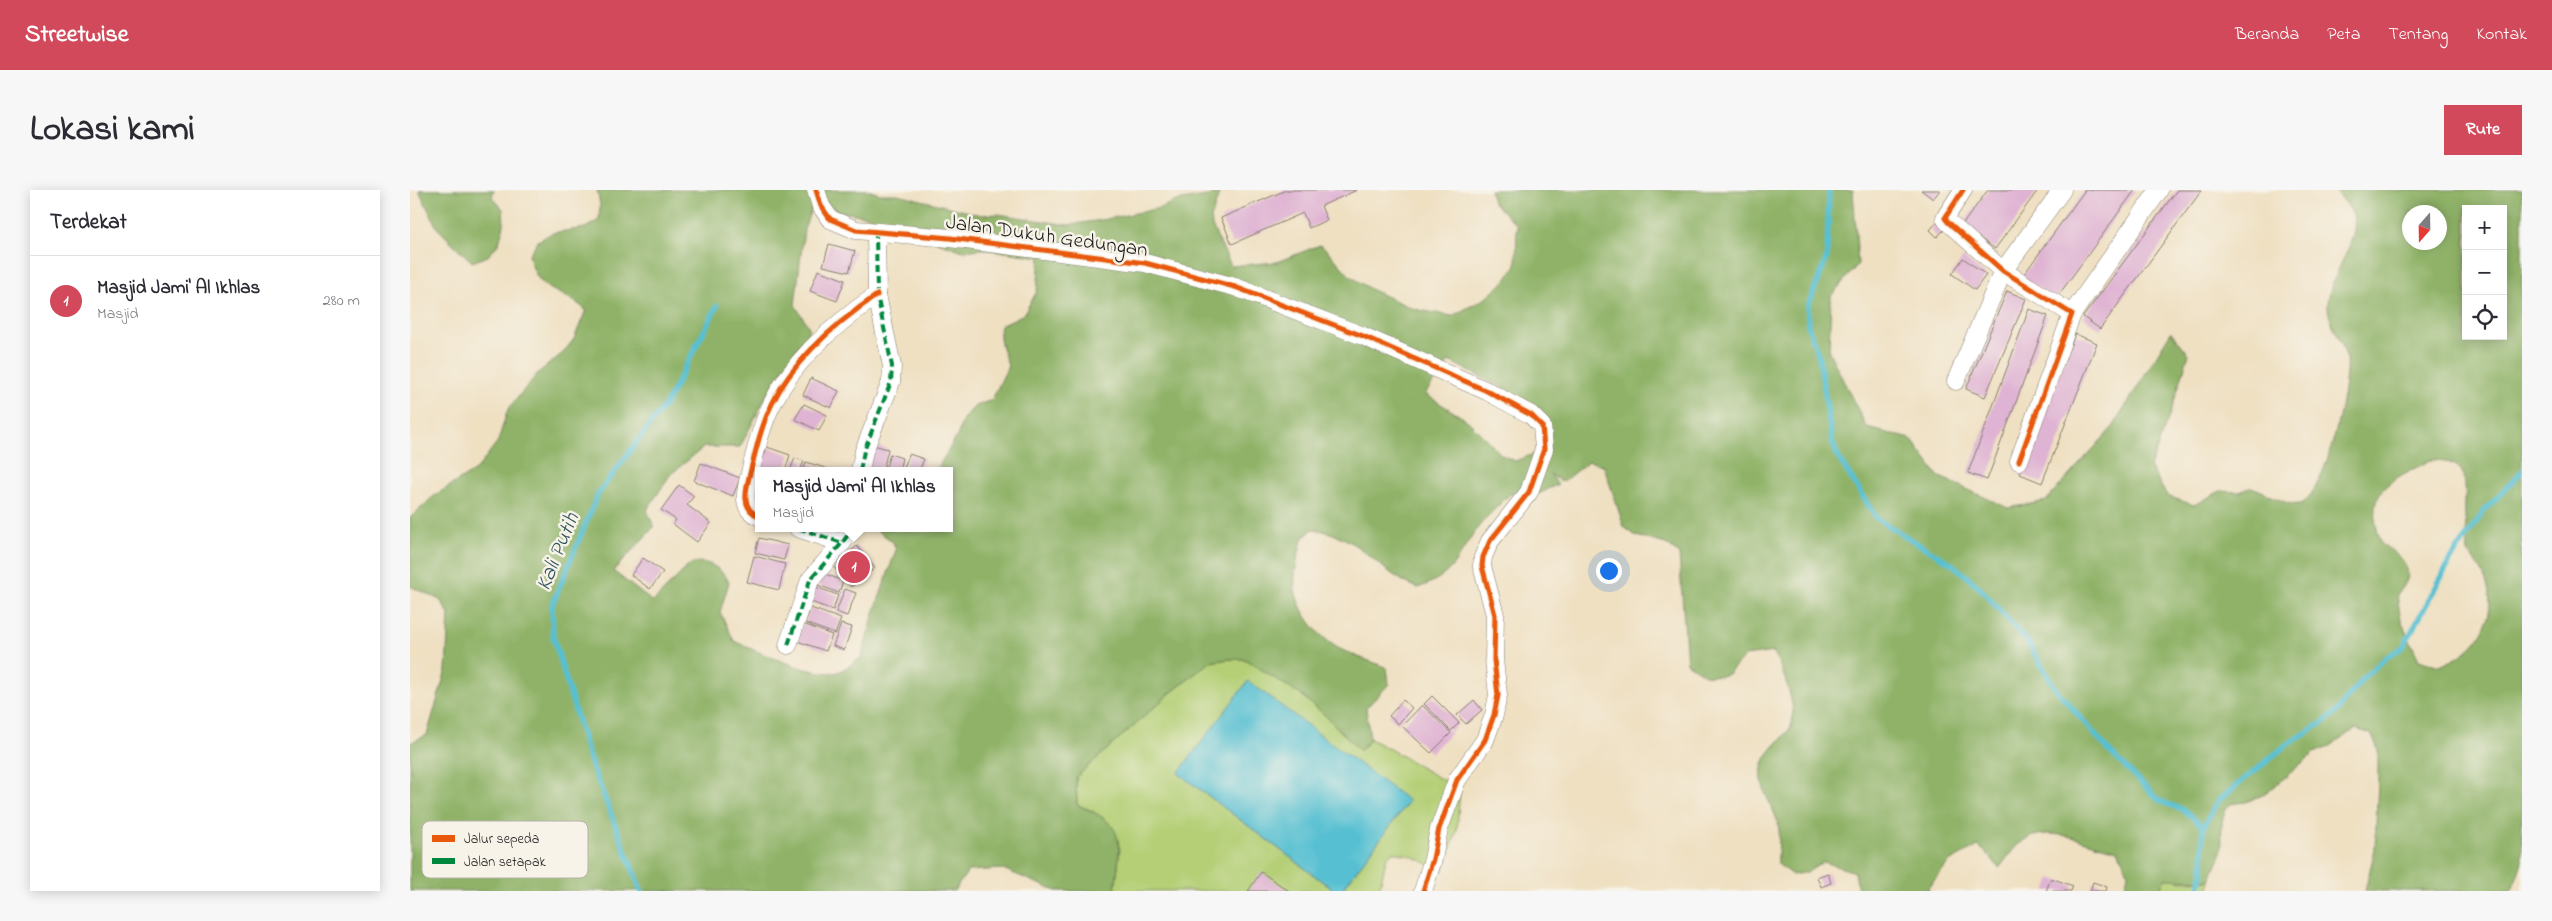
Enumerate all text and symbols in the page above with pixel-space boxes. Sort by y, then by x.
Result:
text: Streetwise [25,18,129,53]
text: Beranda [2235,22,2299,48]
text: Peta [2327,22,2360,48]
text: Tentang [2388,22,2448,48]
text: Kontak [2476,22,2527,48]
text: Lokasi kami [30,105,195,156]
button: Rute [2444,105,2522,155]
north arrow [2402,205,2447,250]
map controls [2462,205,2507,340]
button: + [2462,205,2507,250]
text: Terdekat [50,208,127,238]
street label: Jalan Dukuh Gedungan [944,208,1150,268]
button: − [2462,250,2507,295]
text: Masjid Jami' Al Ikhlas [97,275,260,302]
text: 1 [63,289,69,313]
text: 280 m [323,289,360,313]
button: locate [2462,295,2507,340]
text: Masjid [97,302,139,326]
popup [755,467,953,532]
text: Masjid Jami' Al Ikhlas [772,474,936,501]
text: Masjid [772,501,814,525]
water label: Kali Putih [529,508,589,596]
pin: 1 [838,548,870,586]
your location [1596,558,1622,584]
legend [422,821,588,878]
text: Jalur sepeda [464,829,539,850]
text: Jalan setapak [464,852,547,873]

